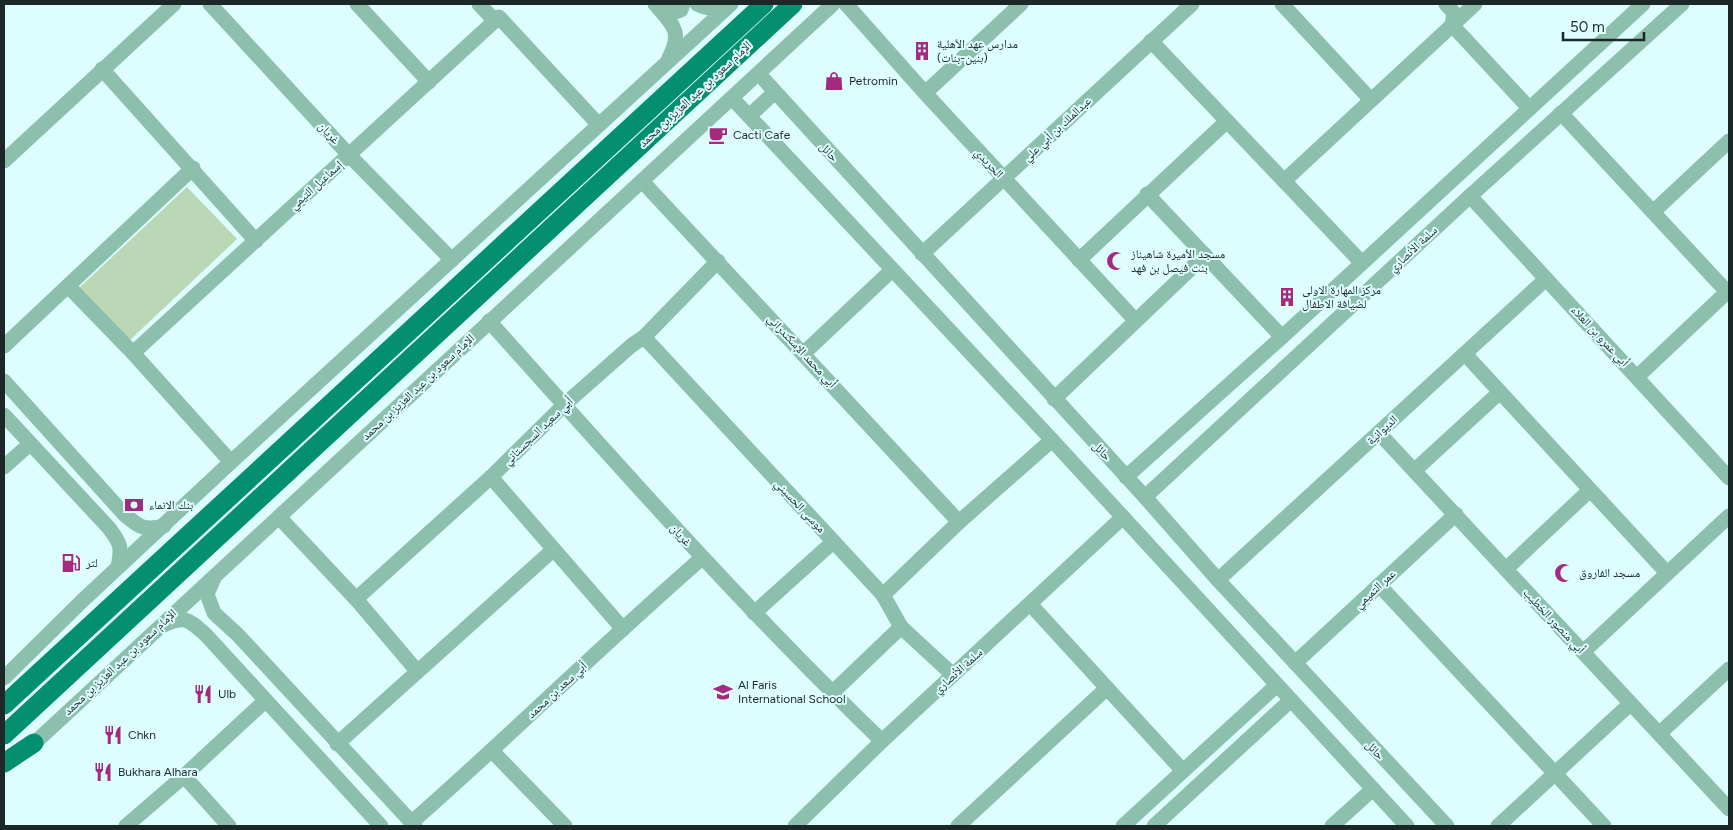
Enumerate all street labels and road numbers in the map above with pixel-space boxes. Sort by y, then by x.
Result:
street label: الإمام سعود بن عبد العزيز بن محمد [636,38,755,151]
street label: عبدالملك بن أبي علي [1020,94,1096,166]
street label: غريان [315,119,343,147]
street label: حائل [817,139,841,165]
street label: الحريدي [970,145,1006,183]
street label: إسماعيل التيمي [287,157,348,215]
street label: سلمة الأنصاري [1386,223,1442,277]
street label: أبي عمرو بن العلاء [1566,303,1632,371]
street label: أبي محمد الإسكندراني [762,311,840,393]
street label: الإمام سعود بن عبد العزيز بن محمد [359,331,478,444]
street label: أبي سعيد السجستاني [500,394,578,470]
street label: الديوانية [1364,412,1400,448]
street label: حائل [1090,439,1115,464]
street label: موسى الحسيني [770,477,828,538]
street label: غريان [667,521,695,549]
street label: عمر التميمي [1352,566,1401,614]
street label: أبي منصور الخطيب [1518,586,1588,659]
street label: الإمام سعود بن عبد العزيز بن محمد [61,606,180,719]
street label: سلمة الأنصاري [931,645,987,699]
street label: أبي سعد بن محمد [524,659,592,723]
street label: حائل [1363,738,1388,763]

